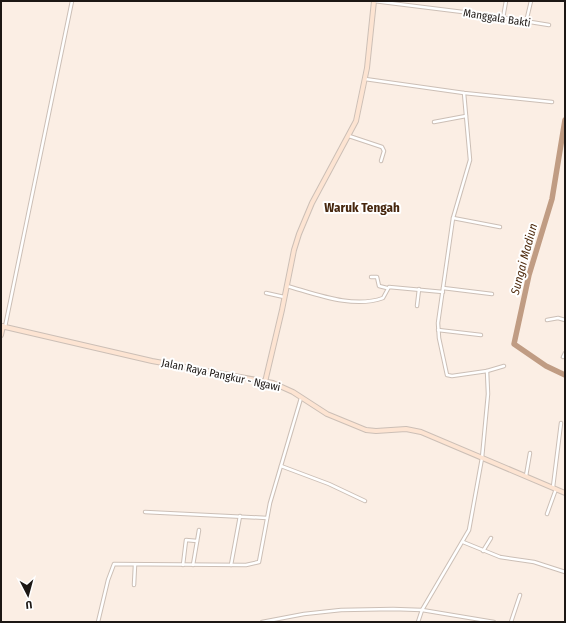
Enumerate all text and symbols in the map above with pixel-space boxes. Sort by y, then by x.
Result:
street label: Manggala Bakti [462,6,532,30]
district label: Waruk Tengah [324,200,400,215]
water label: Sungai Madiun [508,222,540,297]
street label: Jalan Raya Pangkur - Ngawi [160,356,282,394]
north arrow [8,575,48,615]
text: U [25,598,33,611]

